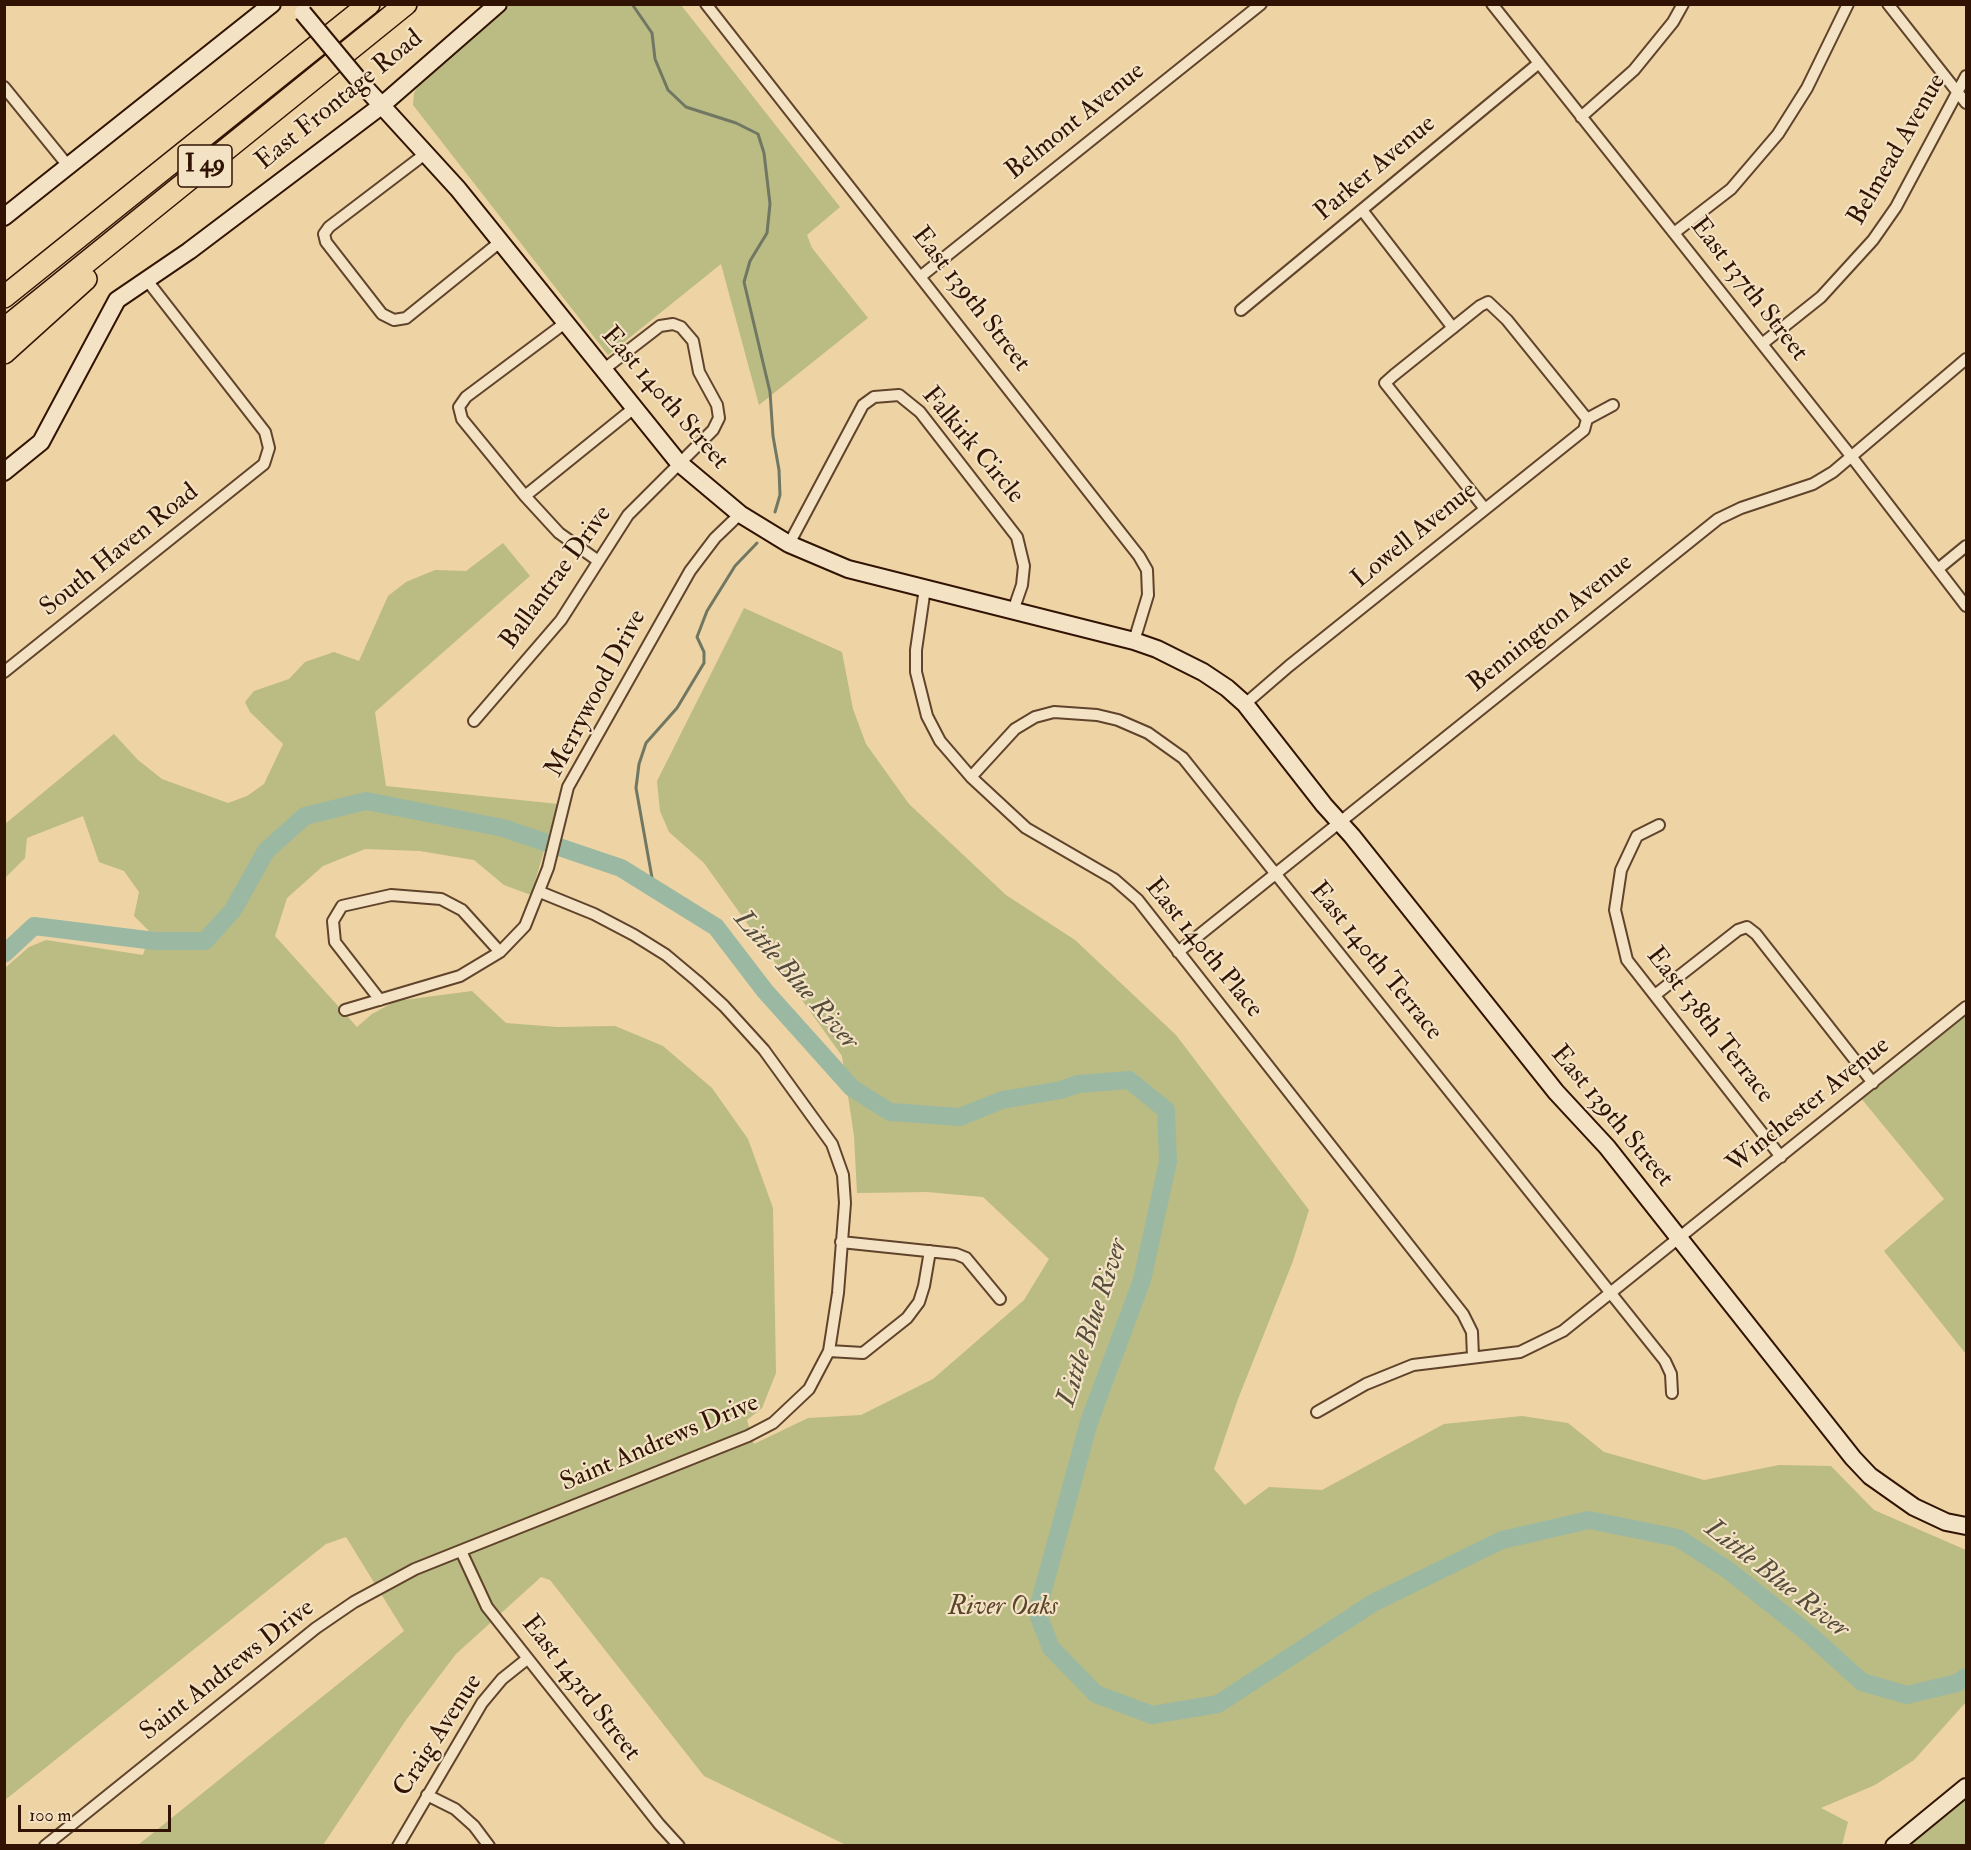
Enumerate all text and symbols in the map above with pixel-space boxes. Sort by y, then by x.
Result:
street label: East Frontage Road [250,24,430,178]
street label: Belmont Avenue [1000,57,1152,187]
street label: Belmead Avenue [1842,69,1954,231]
street label: Parker Avenue [1309,109,1443,229]
road number: I 49 [178,145,232,187]
street label: East 137th Street [1682,212,1814,368]
street label: East 139th Street [904,221,1036,379]
street label: East 140th Street [593,321,735,477]
street label: Falkirk Circle [914,381,1030,511]
street label: Lowell Avenue [1346,476,1484,596]
street label: South Haven Road [35,478,205,624]
street label: Ballantrae Drive [495,500,619,656]
street label: Bennington Avenue [1462,548,1640,700]
street label: Merrywood Drive [540,605,654,783]
street label: East 140th Place [1137,873,1269,1025]
street label: East 140th Terrace [1302,877,1448,1047]
water label: Little Blue River [726,905,864,1057]
street label: East 138th Terrace [1638,942,1780,1110]
street label: Winchester Avenue [1721,1031,1897,1181]
street label: East 139th Street [1543,1040,1679,1194]
water label: Little Blue River [1052,1235,1136,1411]
street label: Saint Andrews Drive [556,1388,764,1500]
water label: Little Blue River [1697,1514,1855,1646]
park label: River Oaks [948,1592,1058,1624]
street label: Saint Andrews Drive [135,1593,321,1749]
street label: East 143rd Street [514,1610,646,1768]
street label: Craig Avenue [388,1669,490,1803]
scale bar [21,1793,174,1831]
text: 100 m [29,1804,72,1827]

